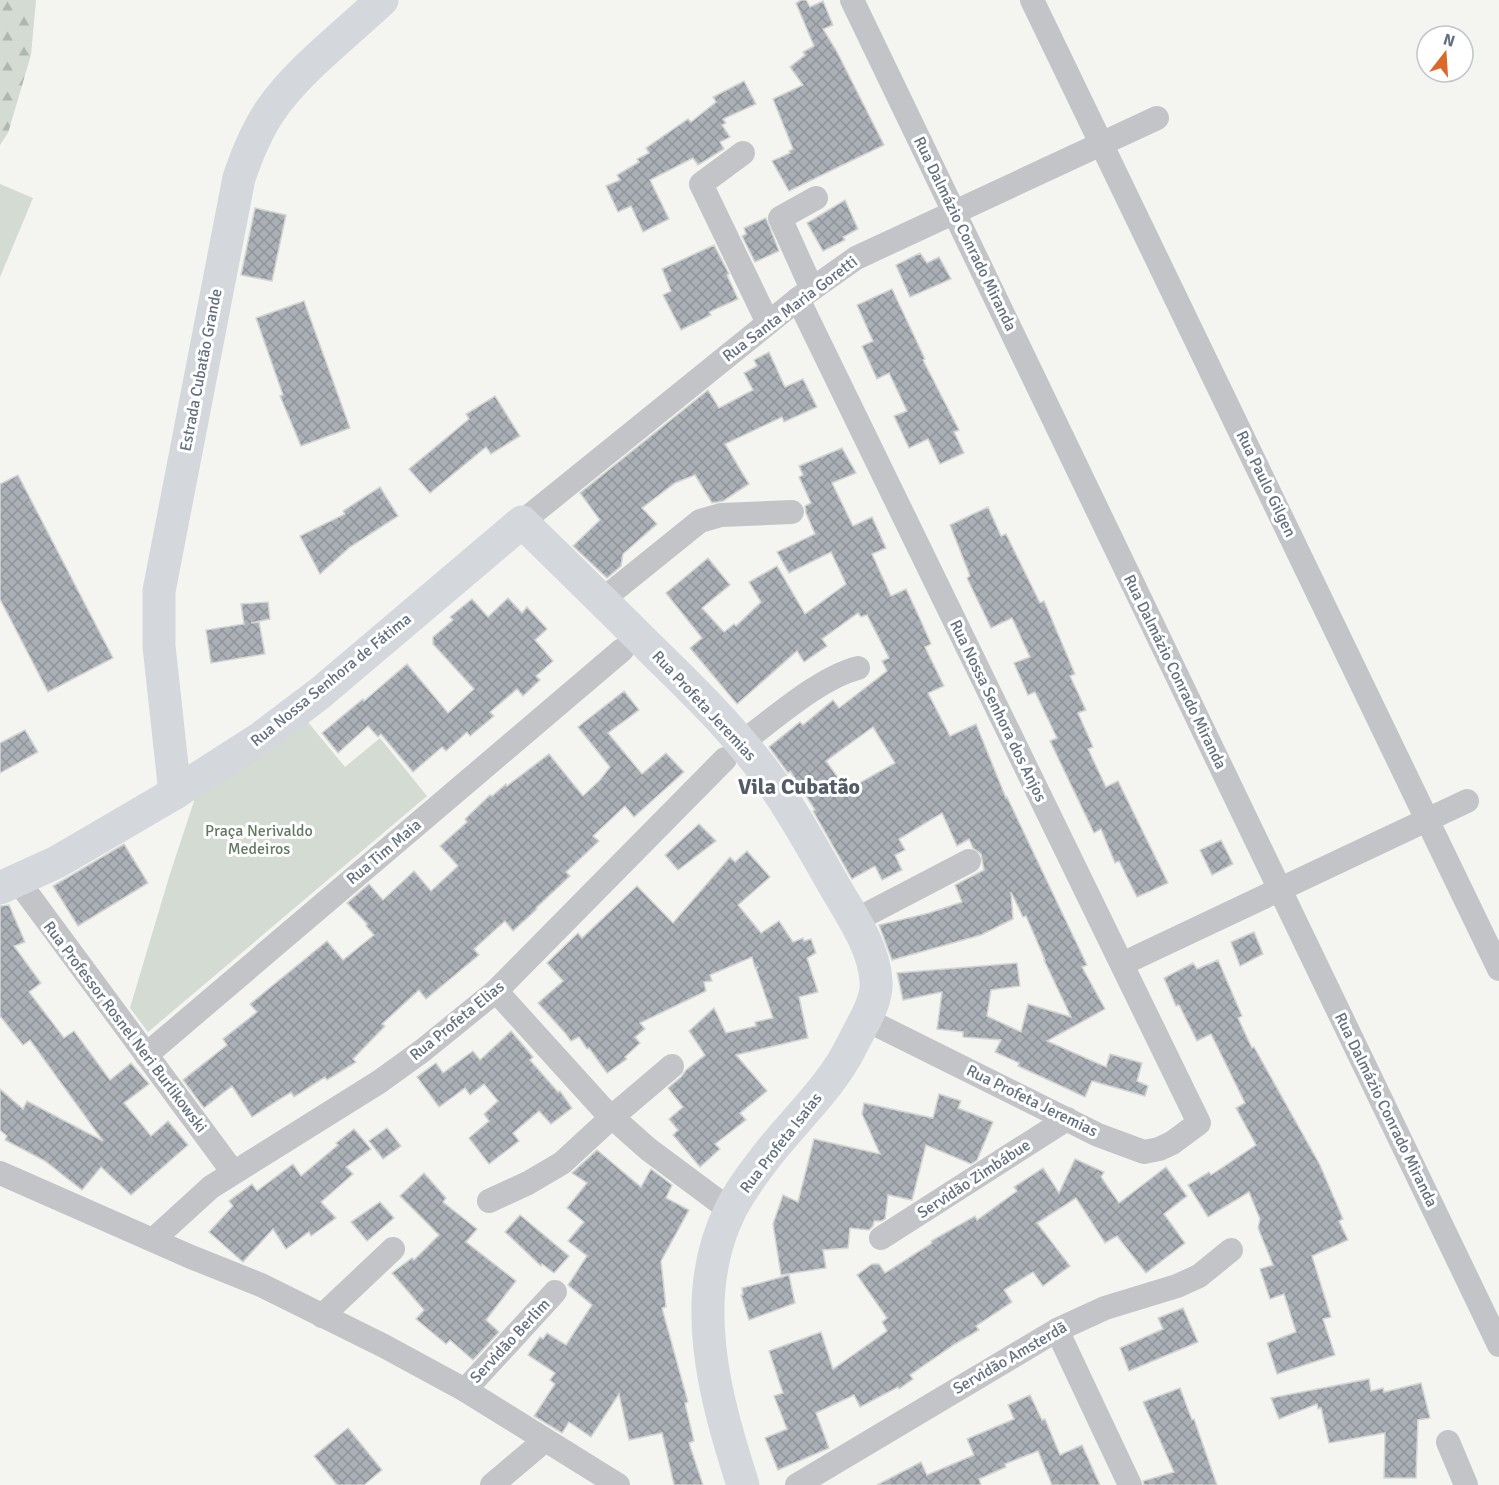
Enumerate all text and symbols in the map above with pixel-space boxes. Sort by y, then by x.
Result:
north arrow [1415,24,1475,84]
text: N [1441,29,1457,52]
street label: Rua Dalmázio Conrado Miranda [909,133,1021,335]
street label: Rua Santa Maria Goretti [719,252,861,366]
street label: Estrada Cubatão Grande [175,287,227,453]
street label: Rua Paulo Gilgen [1232,427,1300,541]
street label: Rua Dalmázio Conrado Miranda [1119,571,1231,773]
street label: Rua Nossa Senhora de Fátima [247,609,415,751]
street label: Rua Nossa Senhora dos Anjos [945,617,1051,805]
street label: Rua Profeta Jeremias [648,647,760,765]
district label: Vila Cubatão [738,773,860,800]
street label: Rua Tim Maia [342,815,426,889]
park label: Praça Nerivaldo Medeiros [205,821,313,859]
street label: Rua Professor Rosnel Neri Burlikowski [39,917,211,1137]
street label: Rua Profeta Elias [406,977,508,1065]
street label: Rua Dalmázio Conrado Miranda [1330,1009,1442,1211]
street label: Rua Profeta Jeremias [963,1061,1101,1141]
street label: Rua Profeta Isaías [736,1089,826,1197]
street label: Servidão Zimbábue [914,1135,1034,1223]
street label: Servidão Berlim [466,1295,554,1387]
street label: Servidão Amsterdã [949,1317,1071,1399]

